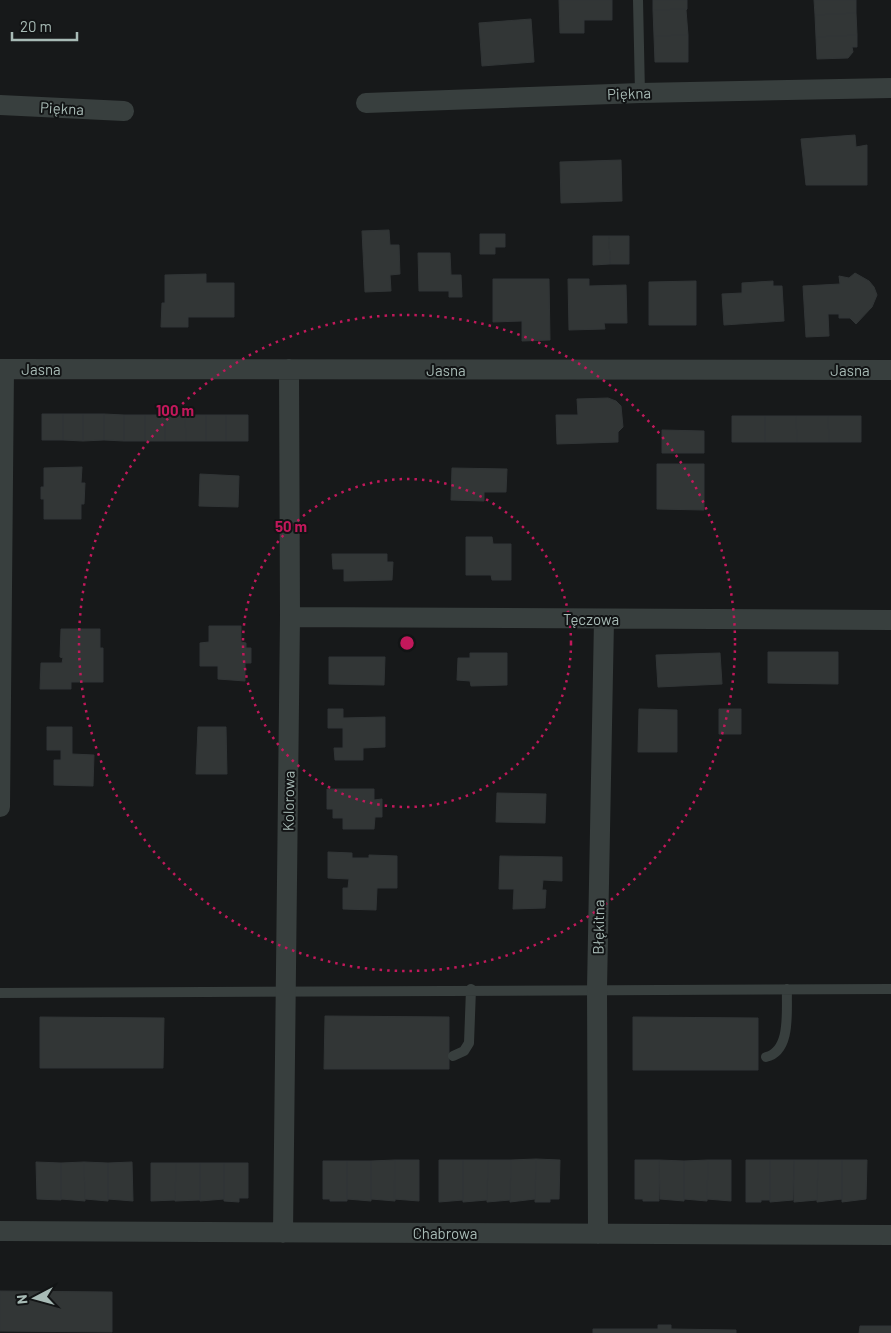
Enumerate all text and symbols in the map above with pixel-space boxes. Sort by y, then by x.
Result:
scale bar [12,10,78,42]
text: 20 m [20,17,52,35]
street label: Piękna [607,83,651,103]
street label: Piękna [40,98,84,118]
street label: Jasna [21,360,61,378]
street label: Jasna [426,361,466,379]
street label: Jasna [830,361,870,379]
text: 100 m [156,401,194,419]
text: 50 m [275,517,307,535]
street label: Tęczowa [563,610,619,628]
centre of rings [398,634,416,652]
street label: Kolorowa [278,771,298,831]
street label: Błękitna [589,899,607,955]
street label: Chabrowa [413,1224,477,1242]
north arrow [10,1273,60,1323]
text: N [13,1294,31,1305]

